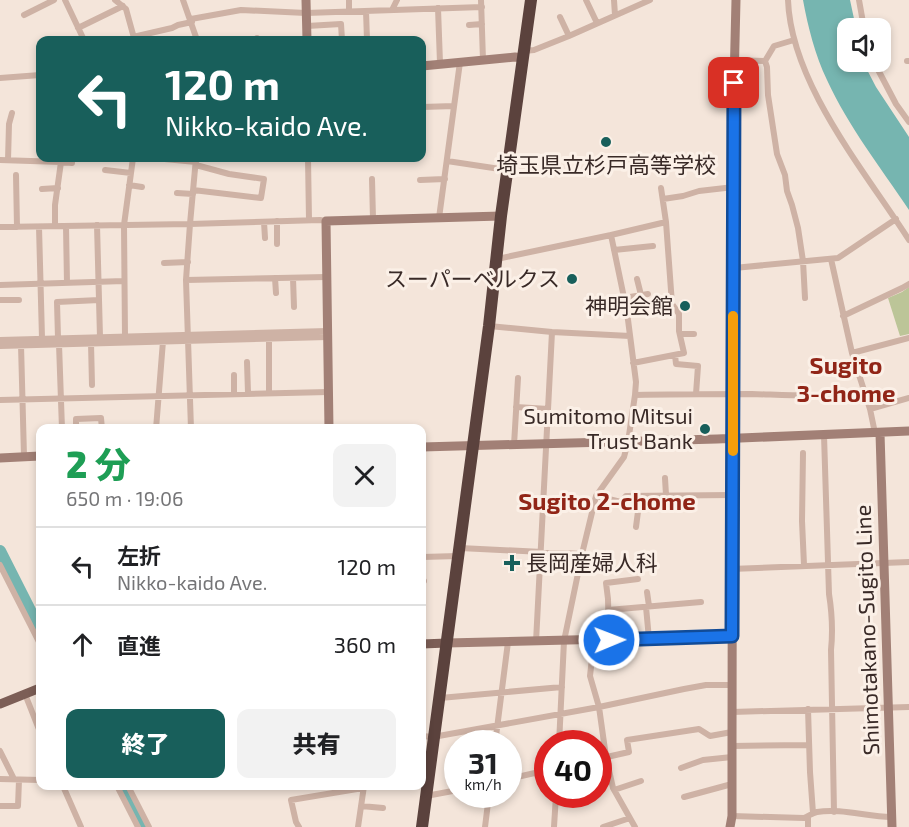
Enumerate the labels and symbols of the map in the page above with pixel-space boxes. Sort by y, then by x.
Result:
pin [708,57,759,108]
marker: 埼玉県立杉戸高等学校 [599,135,613,149]
place label: 埼玉県立杉戸高等学校 [496,151,716,177]
place label: スーパーベルクス [385,265,560,291]
marker: スーパーベルクス [565,272,579,286]
place label: 神明会館 [585,292,673,318]
marker: 神明会館 [678,299,692,313]
district label: Sugito 3-chome [796,350,896,407]
place label: Sumitomo Mitsui Trust Bank [524,402,693,453]
marker: Sumitomo Mitsui Trust Bank [698,422,712,436]
district label: Sugito 2-chome [518,486,696,515]
street label: Shimotakano-Sugito Line [849,504,883,756]
place label: 長岡産婦人科 [526,549,658,575]
marker: 長岡産婦人科 [503,554,521,572]
position arrow [577,608,641,672]
speed limit sign: 40 [534,730,612,808]

